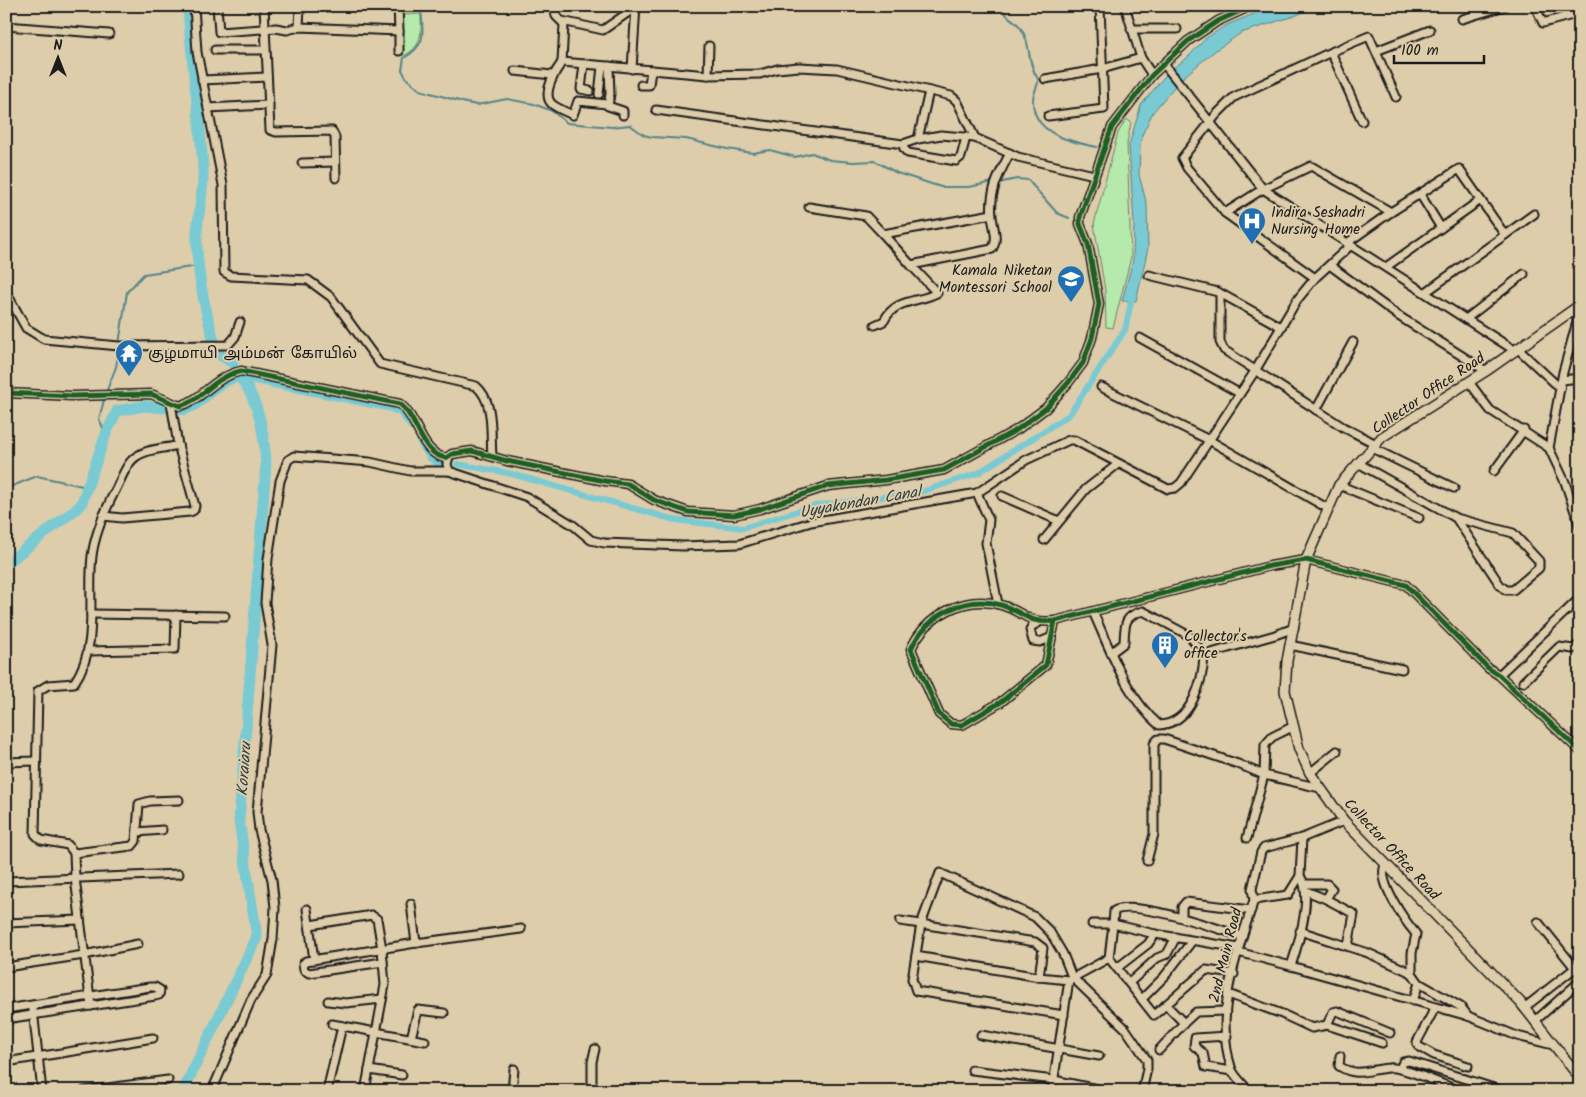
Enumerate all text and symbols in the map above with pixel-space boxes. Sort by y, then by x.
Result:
north arrow [32,32,82,82]
scale bar [1394,32,1484,64]
text: N [54,35,63,57]
text: 100 m [1401,39,1439,63]
place label: Indira Seshadri Nursing Home [1271,201,1366,242]
hospital icon: Indira Seshadri Nursing Home [1237,206,1267,245]
place label: Kamala Niketan Montessori School [939,259,1052,300]
school or university icon: Kamala Niketan Montessori School [1056,264,1086,303]
temple icon: குழமாயி அம்மன் கோயில் [114,338,144,377]
place label: குழமாயி அம்மன் கோயில் [148,342,357,366]
street label: Collector Office Road [1367,347,1491,441]
water label: Uyyakondan Canal [798,479,926,525]
place label: Collector's office [1184,625,1247,666]
building icon: Collector's office [1150,630,1180,669]
water label: Koraiaru [230,739,259,797]
street label: Collector Office Road [1337,793,1446,907]
street label: 2nd Main Road [1203,905,1249,1005]

